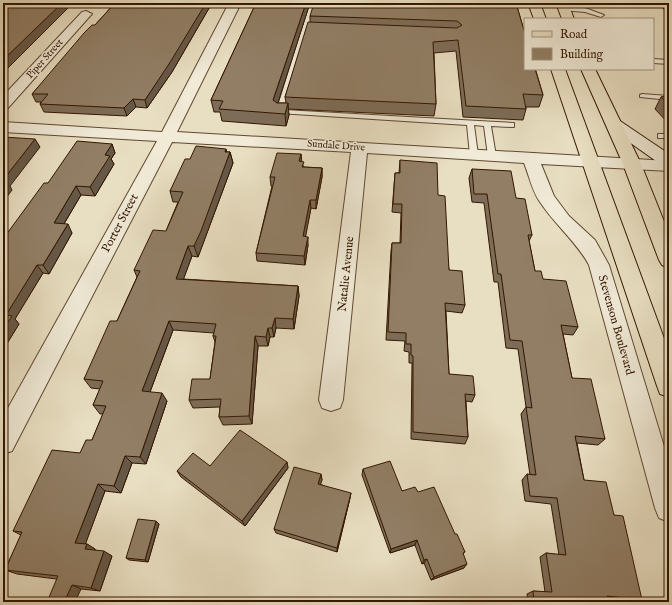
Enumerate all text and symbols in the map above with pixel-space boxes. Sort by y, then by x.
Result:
legend [524,18,654,70]
text: Road [560,27,588,42]
street label: Piper Street [24,36,67,82]
text: Building [560,47,604,62]
street label: Sundale Drive [307,137,366,155]
street label: Porter Street [98,191,142,255]
street label: Natalie Avenue [335,235,357,312]
street label: Stevenson Boulevard [595,273,638,377]

